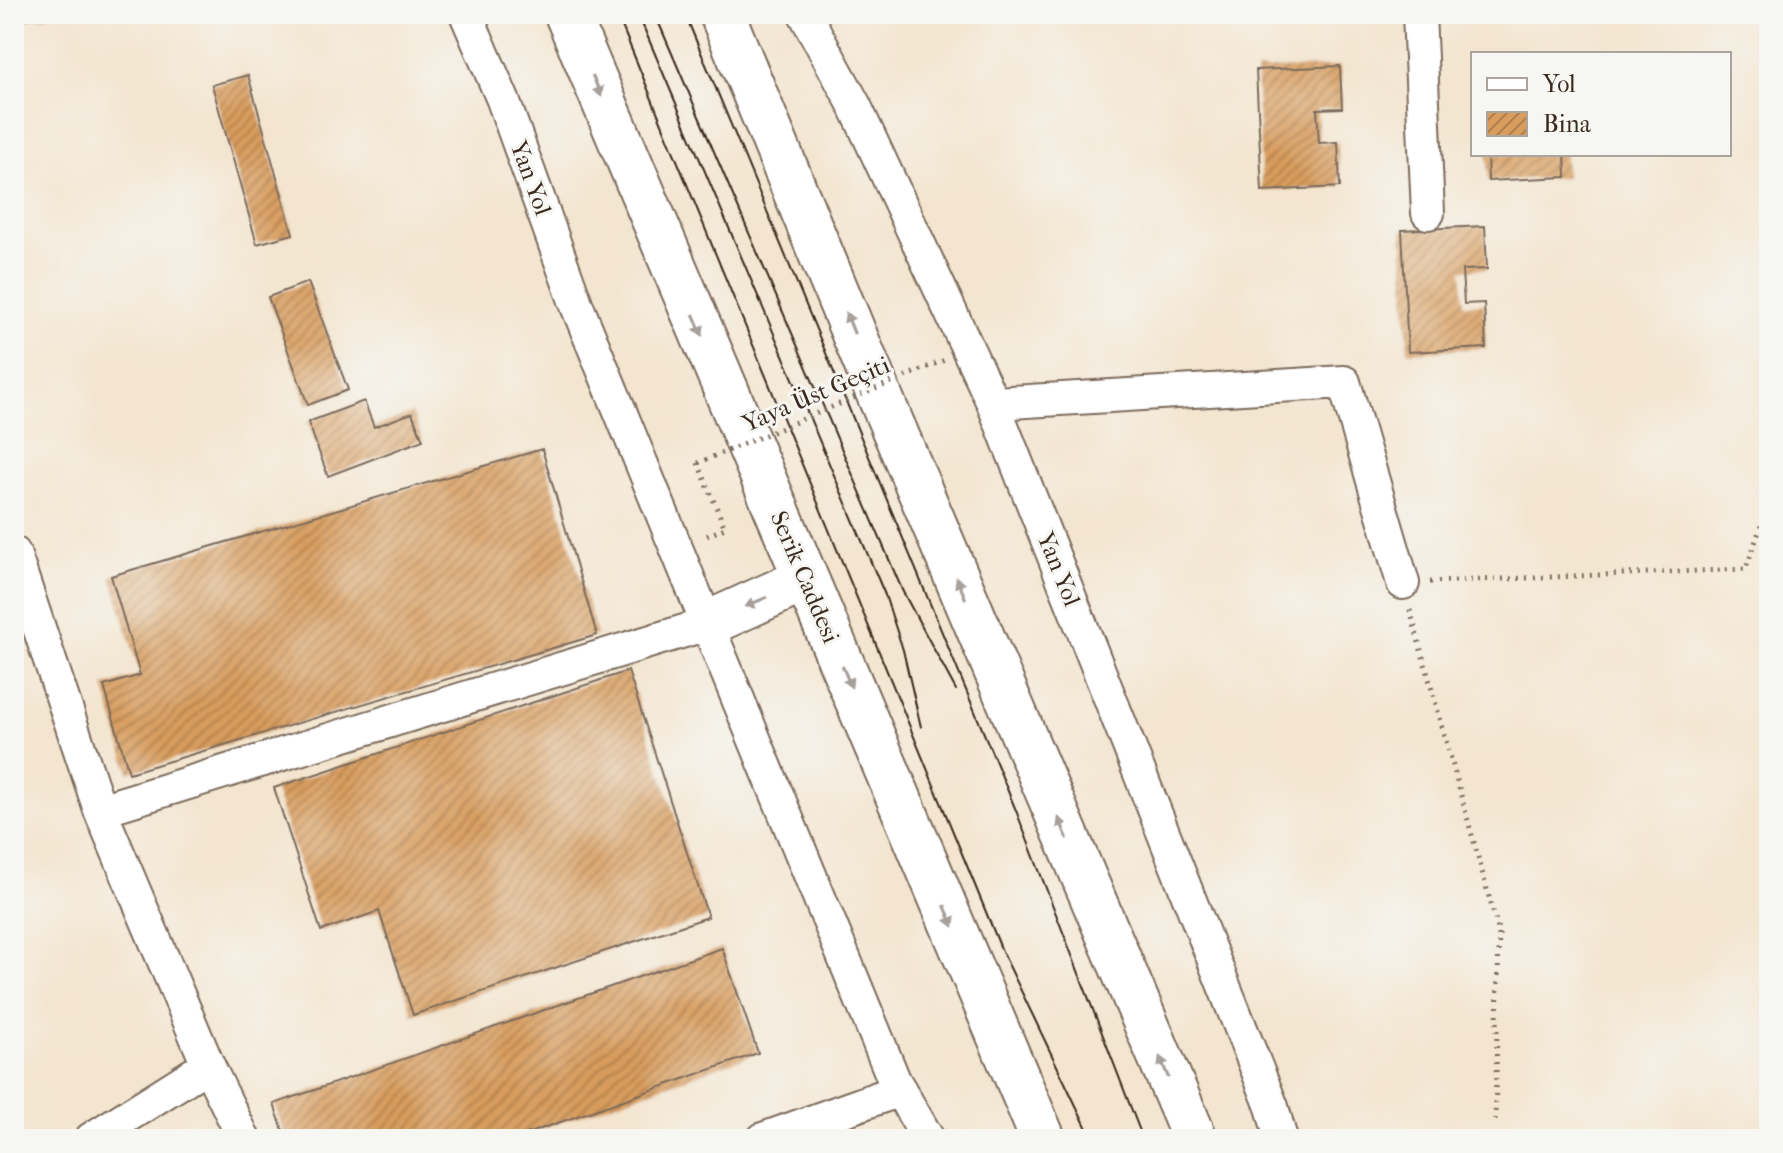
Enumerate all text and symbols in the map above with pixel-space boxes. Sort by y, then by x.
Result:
legend [1471,52,1731,156]
text: Yol [1542,70,1576,98]
one-way arrow [591,74,604,98]
text: Bina [1543,110,1592,138]
street label: Yan Yol [504,136,558,219]
one-way arrow [843,311,856,335]
one-way arrow [692,313,705,337]
street label: Yaya Üst Geçiti [737,349,894,439]
street label: Serik Caddesi [765,507,845,647]
street label: Yan Yol [1031,527,1087,610]
one-way arrow [955,576,968,600]
one-way arrow [744,595,768,609]
one-way arrow [841,665,854,689]
one-way arrow [1056,816,1069,840]
one-way arrow [942,904,955,928]
one-way arrow [1158,1055,1171,1079]

